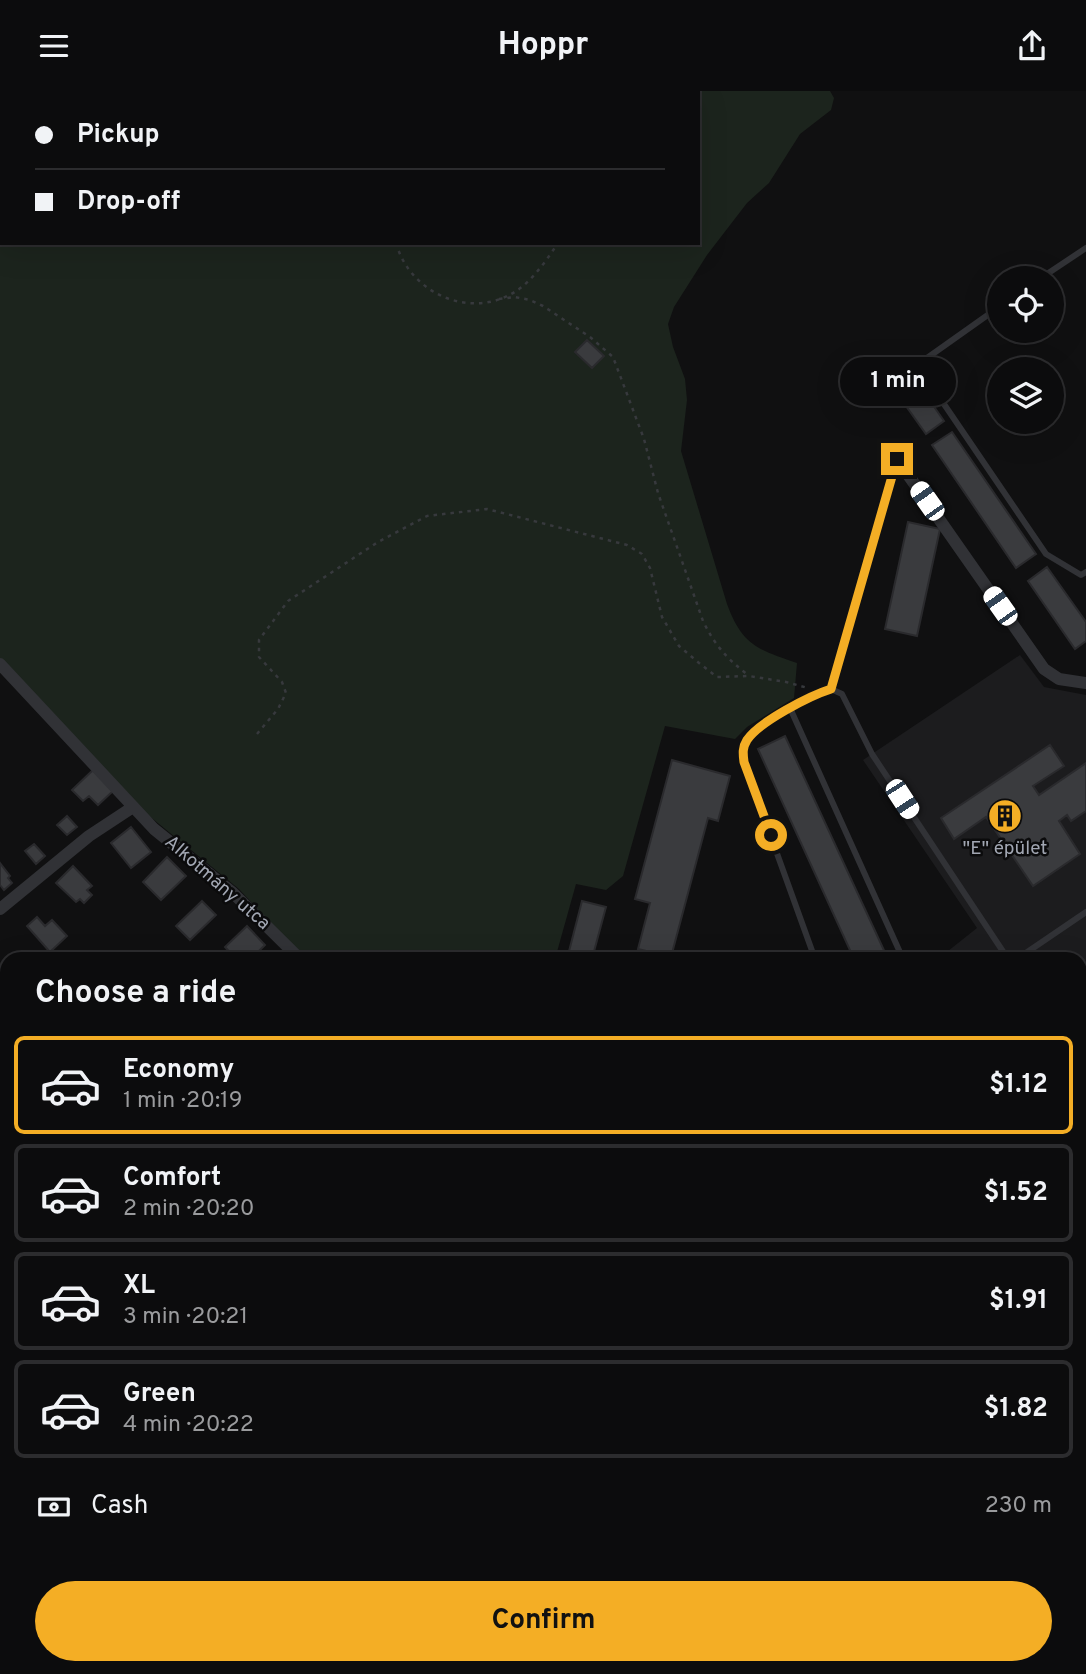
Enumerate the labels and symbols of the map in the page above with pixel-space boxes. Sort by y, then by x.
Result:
callout: 1 min [839,357,955,407]
route end [881,443,913,475]
car [907,478,948,524]
car [980,583,1021,629]
car [882,776,923,822]
building icon: "E" épület [986,797,1024,835]
route start [755,819,787,851]
street label: Alkotmány utca [159,830,275,936]
place label: "E" épület [962,837,1048,861]

